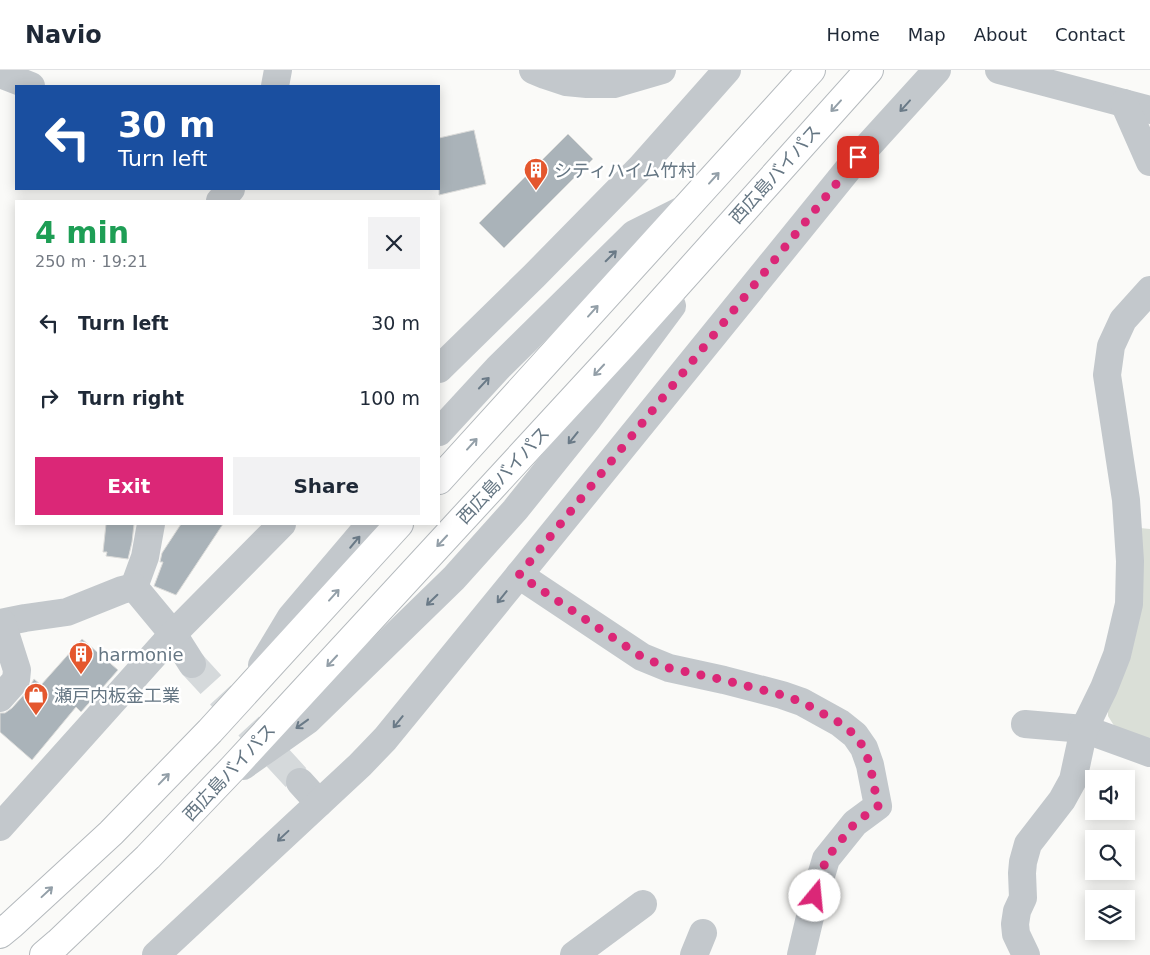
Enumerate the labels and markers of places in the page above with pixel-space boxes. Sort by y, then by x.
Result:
pin [837,136,879,178]
building icon: シティハイム竹村 [523,157,549,191]
place label: シティハイム竹村 [554,160,696,181]
building icon: harmonie [68,641,94,675]
place label: harmonie [98,644,184,665]
shop icon: 瀬戸内板金工業 [23,682,49,716]
place label: 瀬戸内板金工業 [54,685,180,706]

